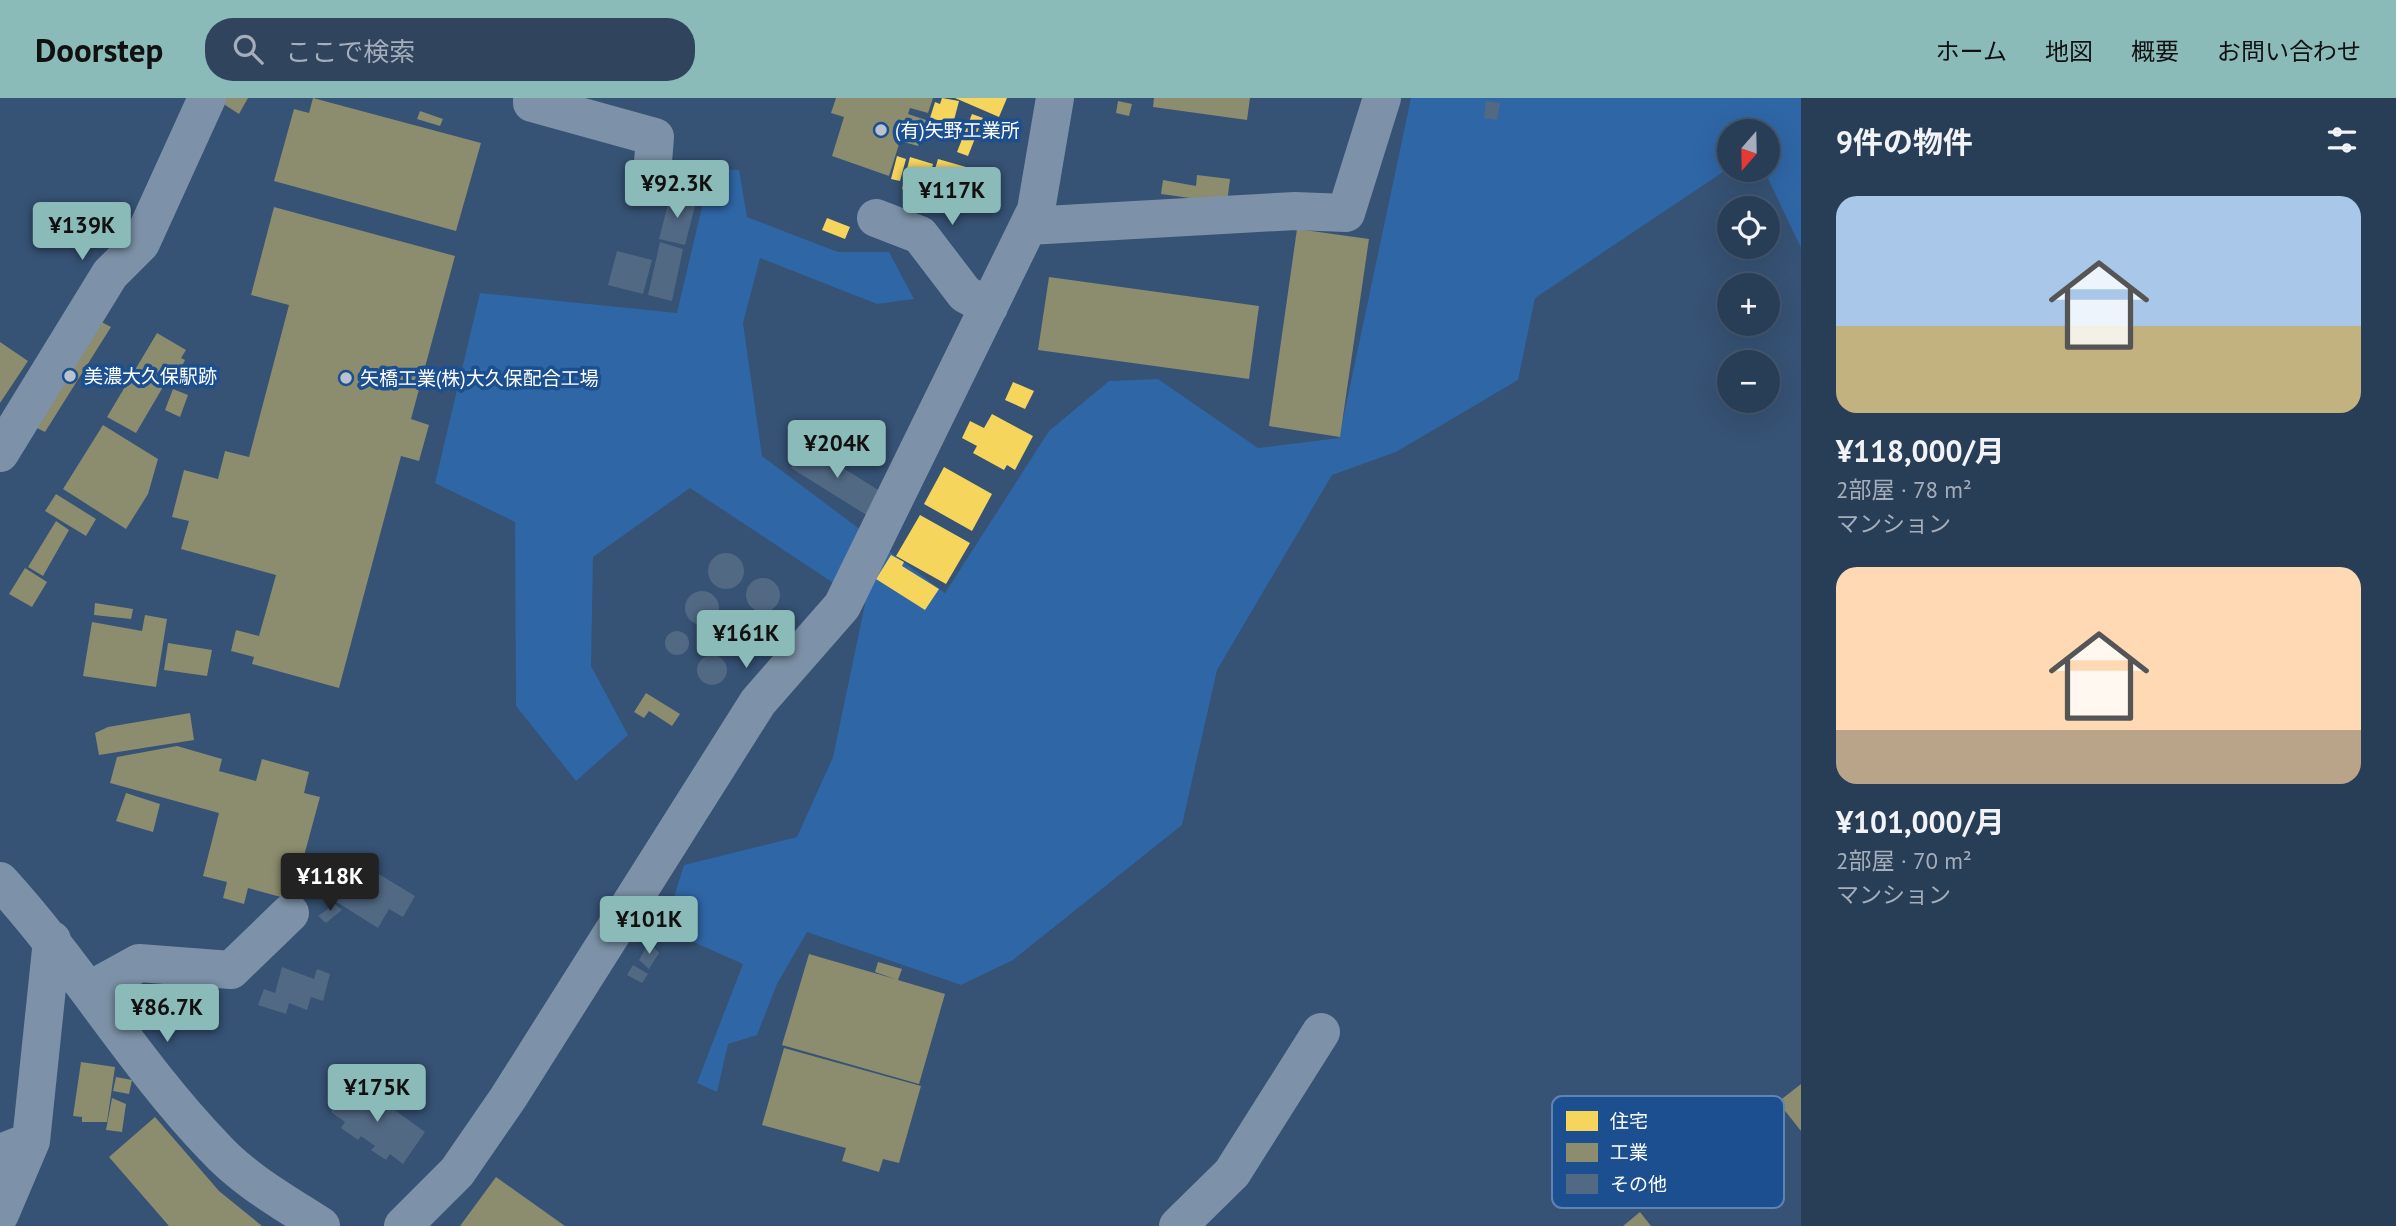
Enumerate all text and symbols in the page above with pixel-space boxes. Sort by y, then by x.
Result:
search box [205,18,695,81]
text: Doorstep [35,28,163,71]
icon: search [229,30,267,68]
text: ここで検索 [285,35,415,68]
text: ホーム [1936,36,2007,67]
text: 地図 [2045,36,2093,67]
text: 概要 [2131,36,2179,67]
text: お問い合わせ [2217,36,2361,67]
place label: (有)矢野工業所 [895,118,1020,142]
north arrow [1717,119,1780,182]
map controls [1717,119,1780,413]
icon: filters [2323,121,2361,159]
marker: (有)矢野工業所 [873,122,889,138]
text: 9件の物件 [1836,122,1973,161]
pin: ¥92.3K [620,160,734,220]
pin: ¥117K [903,167,1001,227]
text: ¥92.3K [641,168,713,197]
text: ¥117K [919,175,985,204]
button: locate [1717,196,1780,259]
pin: ¥139K [33,202,131,262]
text: ¥139K [49,210,115,239]
icon: home [2036,242,2162,368]
button: + [1717,273,1780,336]
button: − [1717,350,1780,413]
place label: 美濃大久保駅跡 [84,364,217,388]
place label: 矢橋工業(株)大久保配合工場 [360,366,599,390]
marker: 美濃大久保駅跡 [62,368,78,384]
marker: 矢橋工業(株)大久保配合工場 [338,370,354,386]
pin: ¥204K [788,420,886,480]
text: ¥204K [804,428,870,457]
text: ¥118,000/月 [1836,431,2005,470]
text: 2部屋 · 78 m² [1836,475,1972,504]
text: マンション [1836,509,1951,538]
pin: ¥161K [697,610,795,670]
icon: home [2036,613,2162,739]
text: ¥161K [713,618,779,647]
text: ¥101,000/月 [1836,802,2005,841]
text: 2部屋 · 70 m² [1836,846,1972,875]
pin: ¥118K [281,854,379,913]
text: ¥118K [297,861,363,890]
text: マンション [1836,880,1951,909]
pin: ¥101K [600,896,698,956]
text: ¥101K [616,904,682,933]
pin: ¥86.7K [110,984,224,1044]
text: ¥86.7K [131,992,203,1021]
pin: ¥175K [328,1065,426,1124]
text: ¥175K [344,1072,410,1101]
legend [1552,1096,1784,1208]
text: 住宅 [1610,1109,1648,1133]
text: 工業 [1610,1140,1648,1164]
text: その他 [1610,1172,1667,1196]

